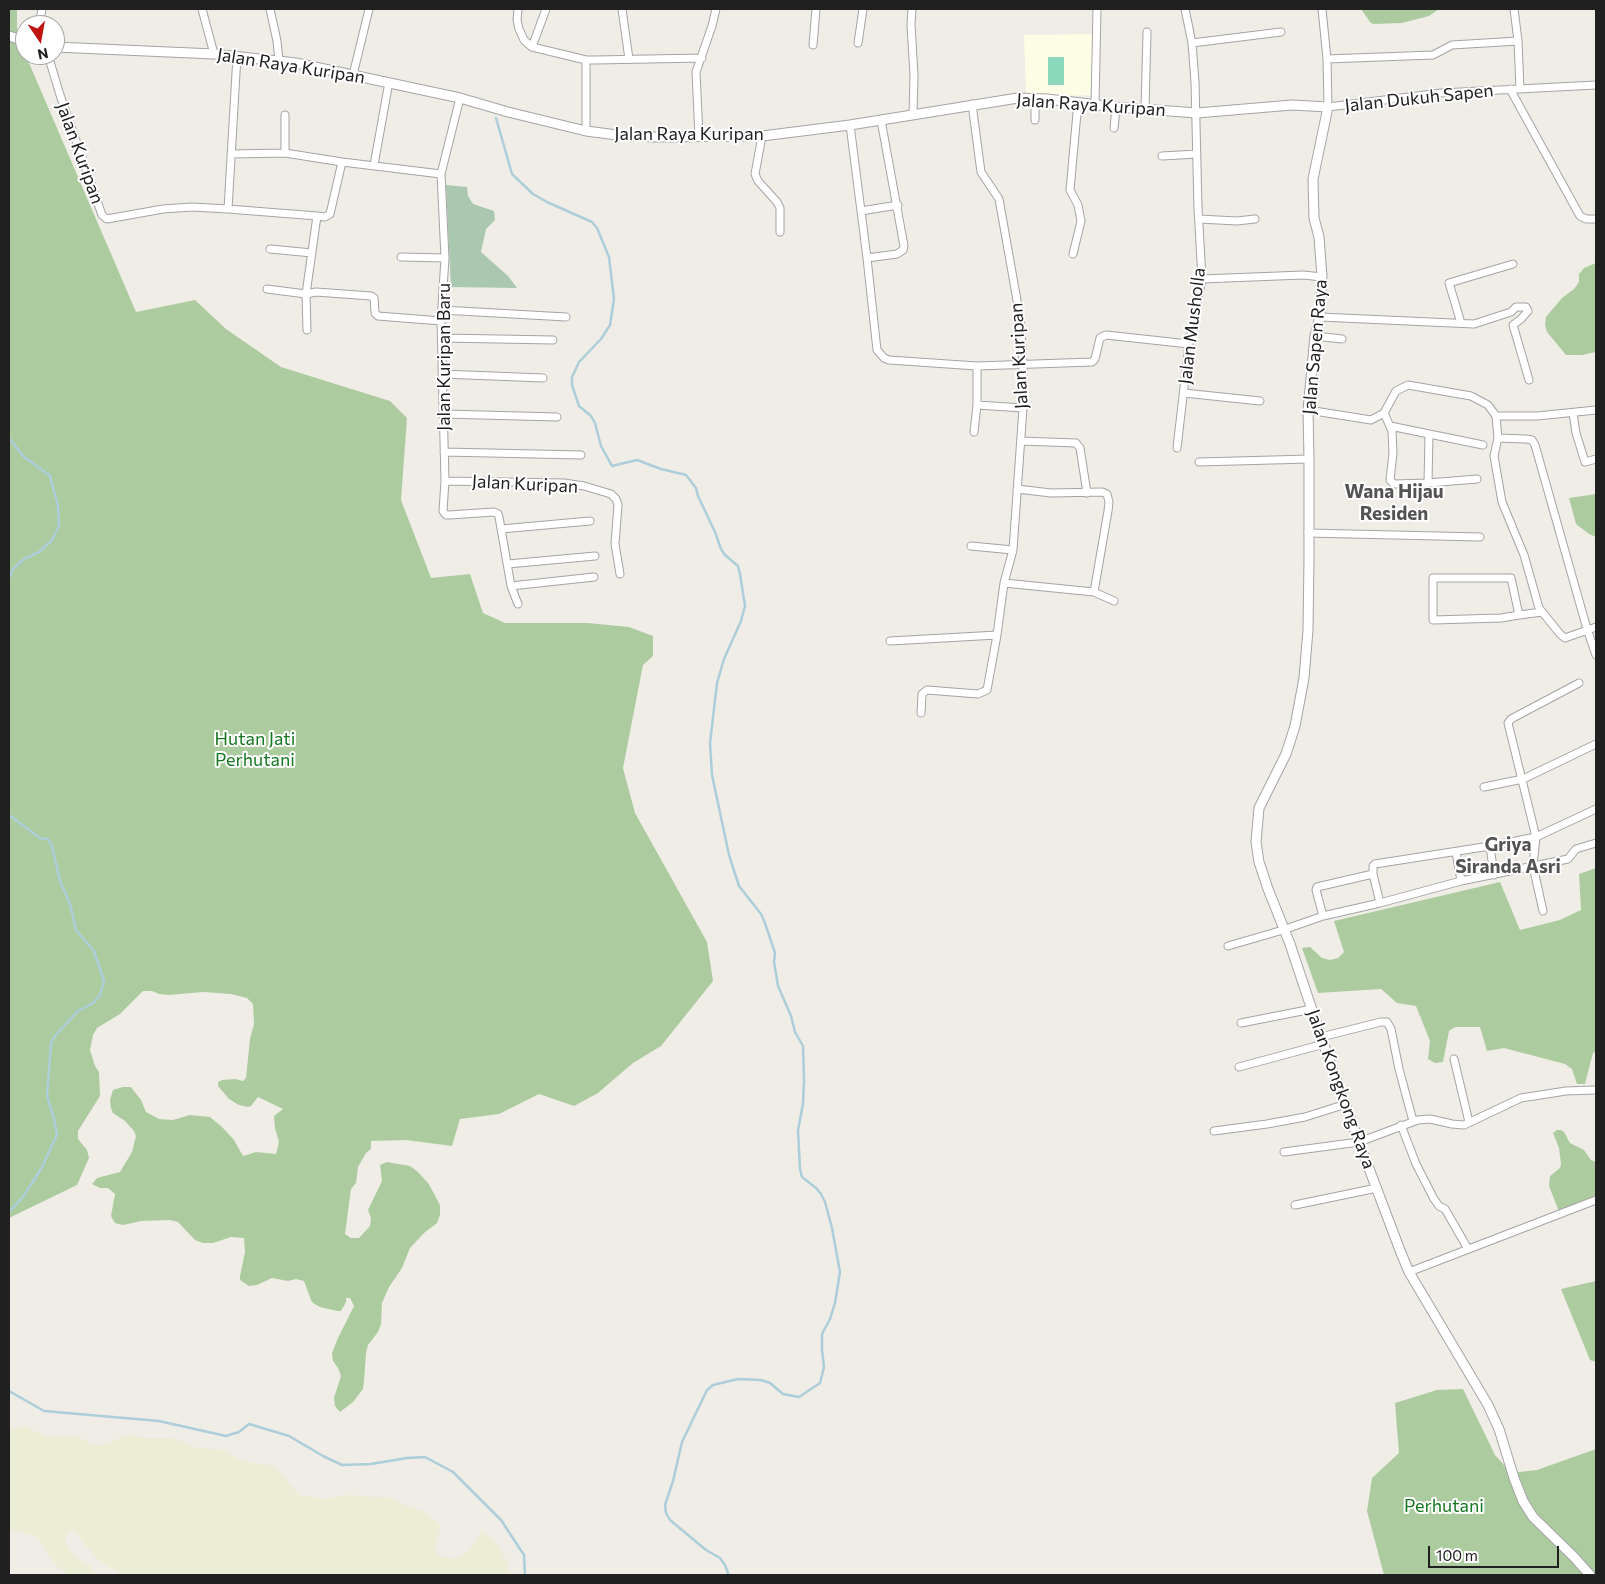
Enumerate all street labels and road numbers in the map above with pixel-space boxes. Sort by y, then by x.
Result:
street label: Jalan Raya Kuripan [215,44,367,88]
street label: Jalan Dukuh Sapen [1343,79,1495,117]
street label: Jalan Raya Kuripan [1016,89,1166,121]
street label: Jalan Kuripan [52,99,108,207]
street label: Jalan Raya Kuripan [614,123,764,145]
street label: Jalan Musholla [1174,266,1210,386]
street label: Jalan Sapen Raya [1298,278,1332,416]
street label: Jalan Kuripan Baru [433,283,455,431]
street label: Jalan Kuripan [1005,302,1033,410]
street label: Jalan Kuripan [471,470,579,498]
street label: Jalan Kongkong Raya [1302,1006,1380,1172]

